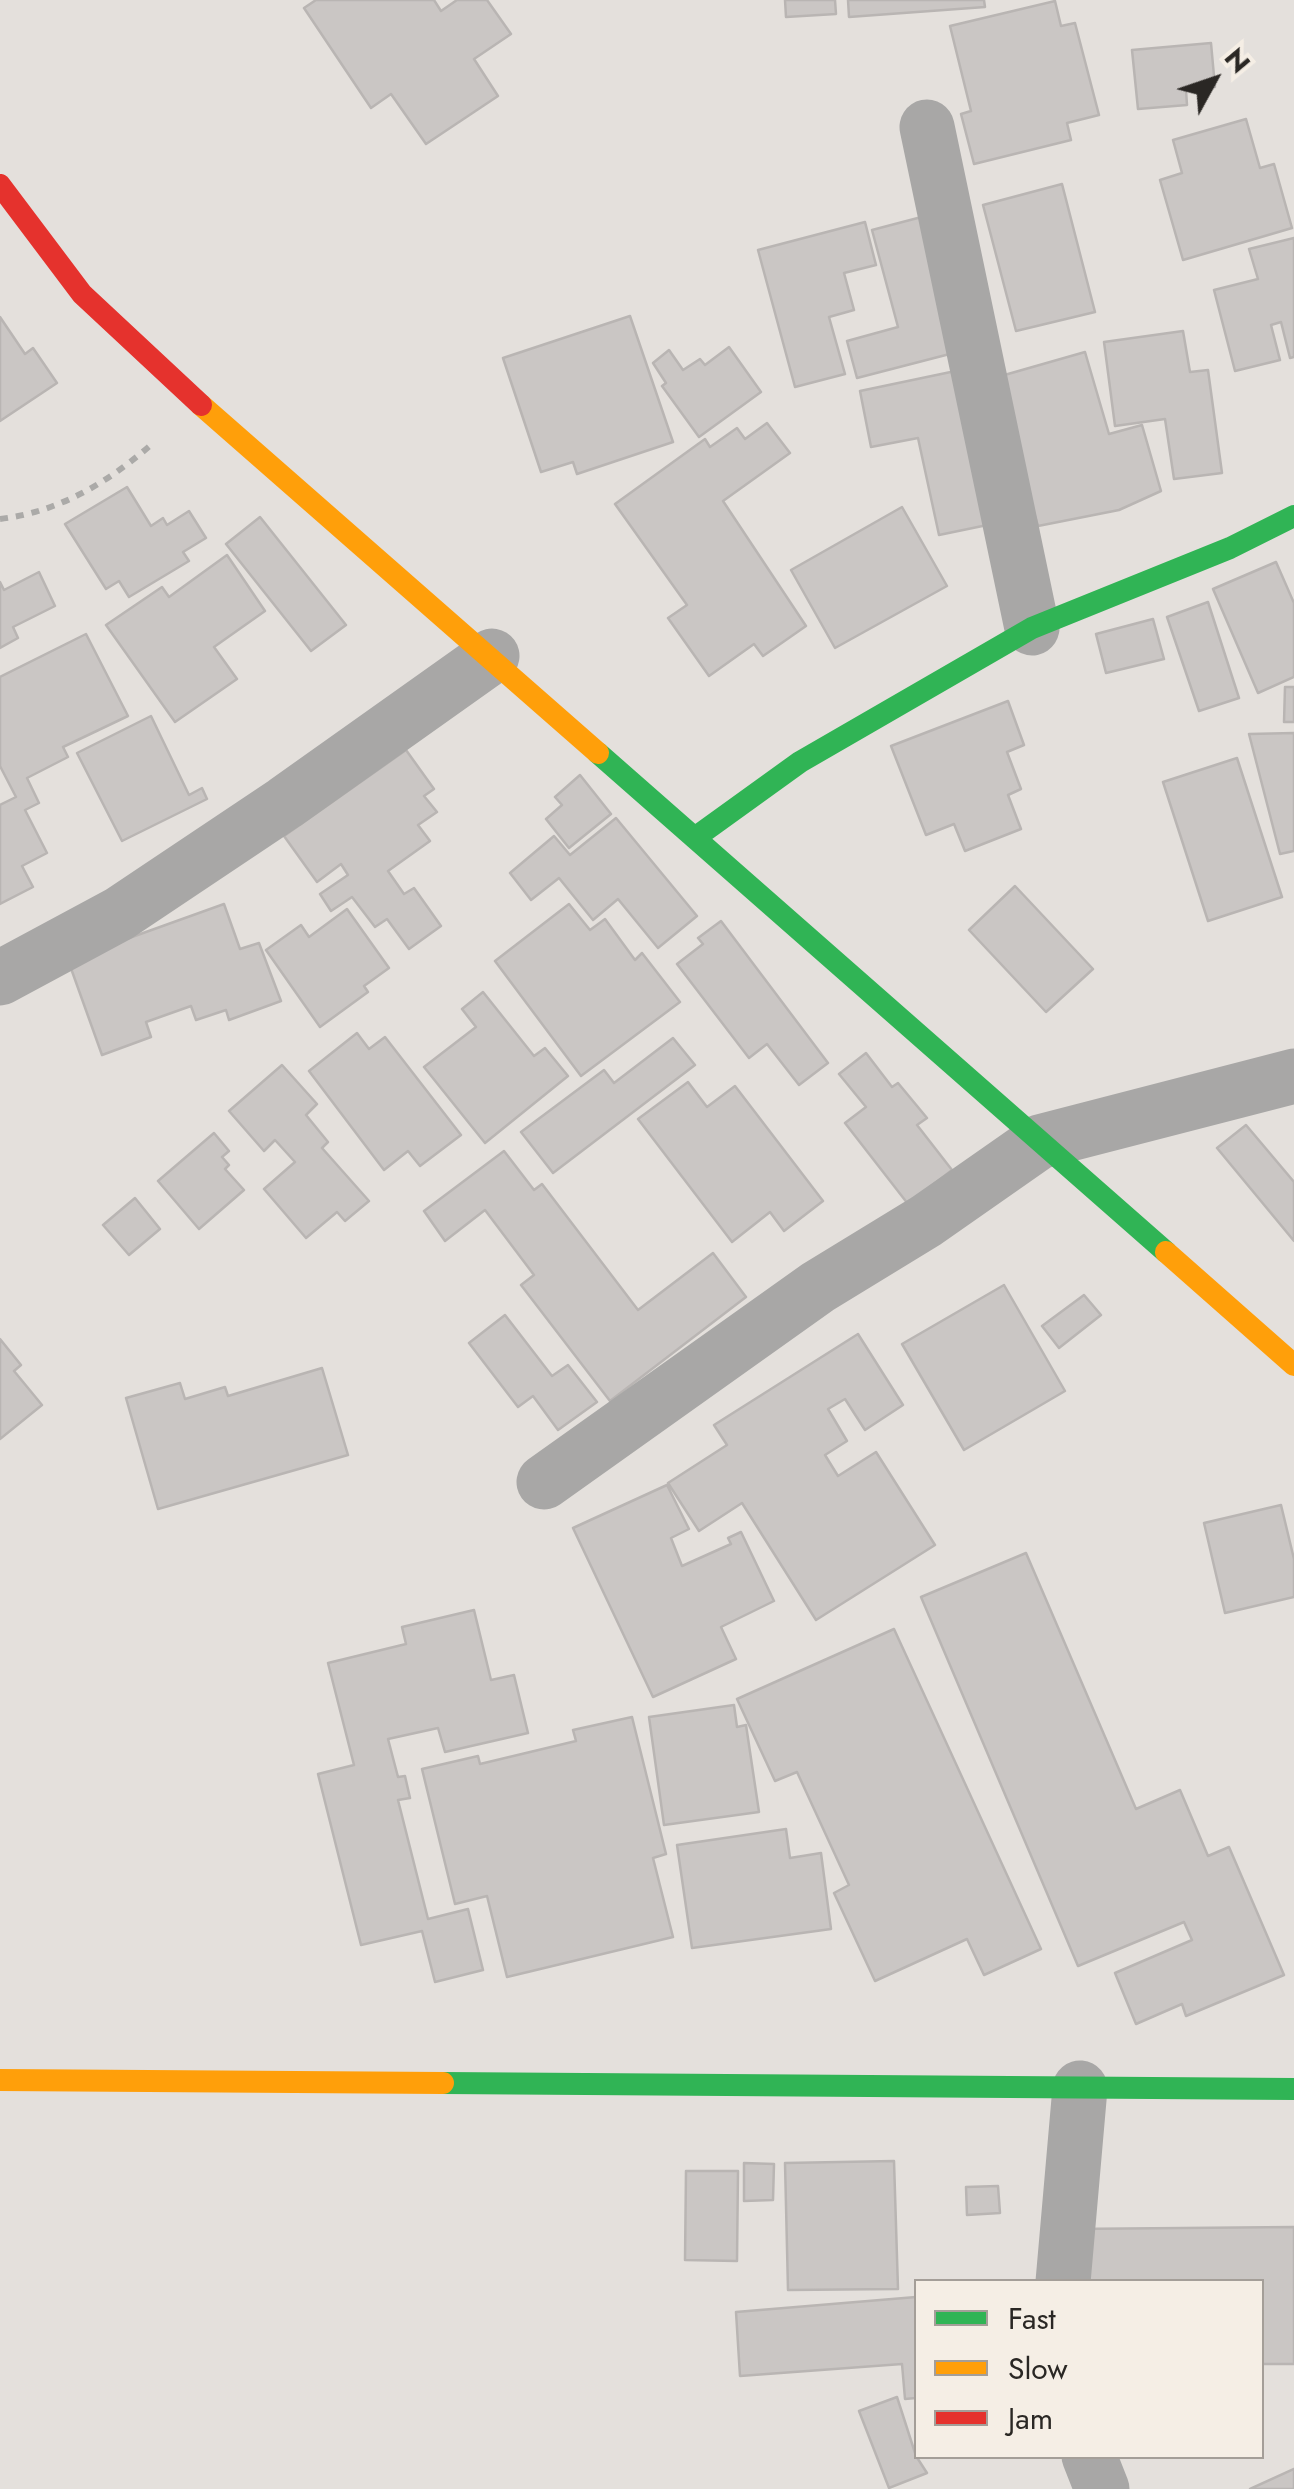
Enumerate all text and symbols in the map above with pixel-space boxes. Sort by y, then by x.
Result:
north arrow [1164,30,1264,130]
text: N [1215,39,1260,82]
legend [914,2279,1264,2459]
text: Fast [1008,2297,1056,2340]
text: Slow [1008,2347,1068,2390]
text: Jam [1008,2397,1053,2440]

